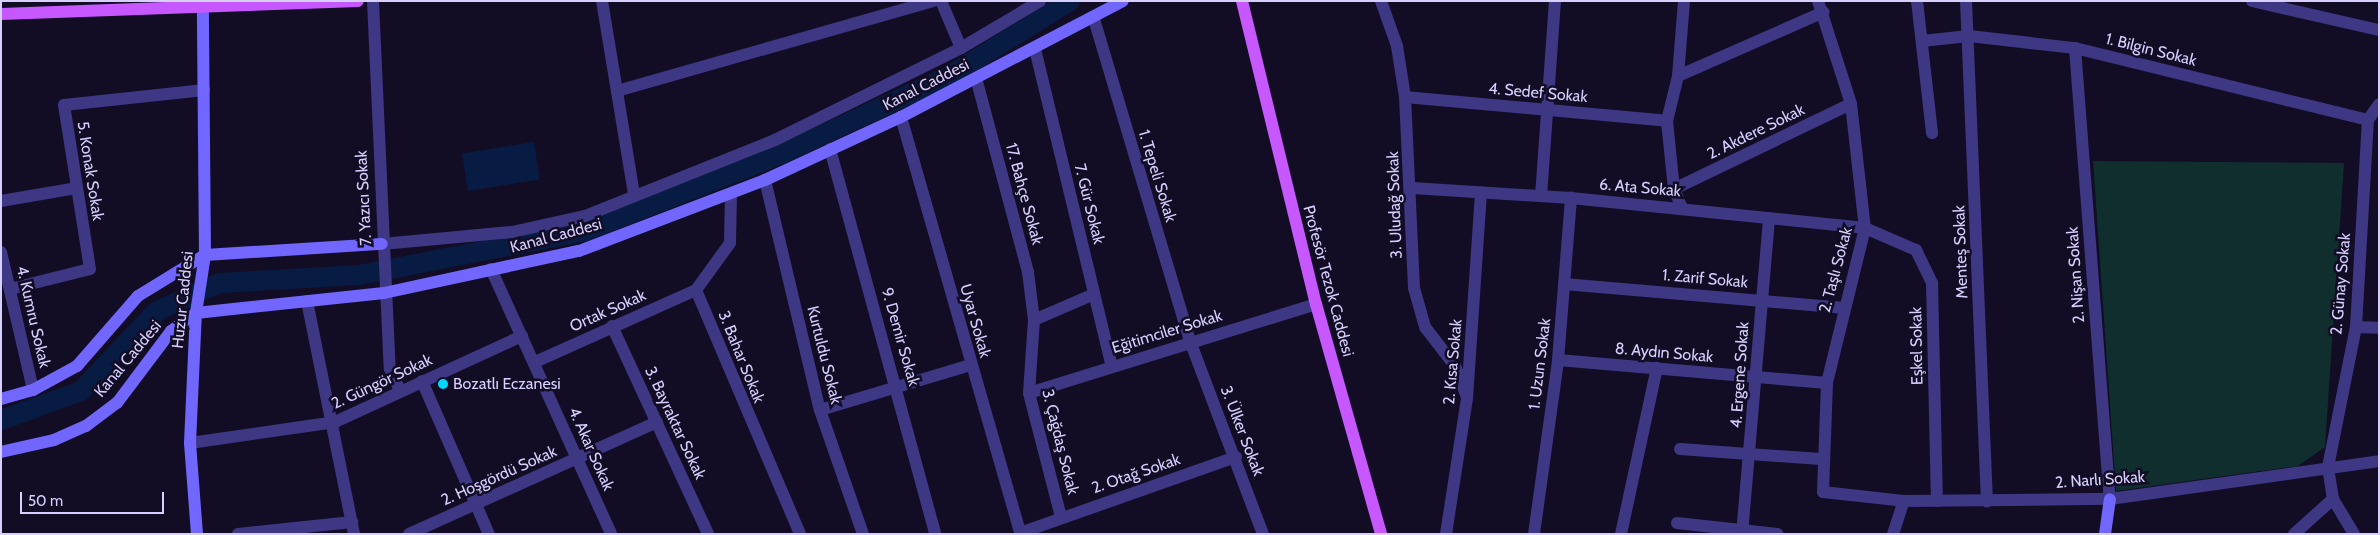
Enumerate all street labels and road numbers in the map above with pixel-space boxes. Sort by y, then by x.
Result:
street label: 1. Bilgin Sokak [2104,29,2198,71]
street label: Kanal Caddesi [880,55,972,115]
street label: 4. Sedef Sokak [1488,79,1588,107]
street label: 2. Akdere Sokak [1704,100,1808,164]
street label: 5. Konak Sokak [73,120,107,222]
street label: 1. Tepeli Sokak [1134,128,1180,224]
street label: 17. Bahçe Sokak [1001,141,1047,247]
street label: 7. Yazıcı Sokak [352,150,376,246]
street label: 3. Uludağ Sokak [1384,151,1406,259]
street label: 7. Gür Sokak [1070,162,1108,246]
street label: 6. Ata Sokak [1598,175,1682,201]
street label: Profesör Tezok Caddesi [1299,203,1357,359]
street label: Menteş Sokak [1950,205,1972,299]
street label: Kanal Caddesi [508,215,604,257]
street label: 2. Taşlı Sokak [1815,225,1857,315]
street label: 2. Nişan Sokak [2063,226,2089,324]
street label: 2. Günay Sokak [2327,232,2355,336]
street label: Huzur Caddesi [168,250,198,350]
street label: 4. Kumru Sokak [12,264,54,370]
street label: 1. Zarif Sokak [1661,266,1749,292]
street label: Uyar Sokak [955,282,995,360]
street label: Ortak Sokak [567,286,649,336]
street label: 9. Demir Sokak [877,286,923,388]
street label: Kurtuldu Sokak [803,304,845,406]
street label: Eğitimciler Sokak [1110,306,1224,358]
street label: Eşkel Sokak [1907,307,1927,385]
street label: 3. Bahar Sokak [714,308,768,406]
street label: Kanal Caddesi [90,317,166,401]
street label: 1. Uzun Sokak [1525,317,1555,411]
street label: 2. Kısa Sokak [1440,318,1466,406]
street label: 4. Ergene Sokak [1727,321,1753,429]
street label: 8. Aydın Sokak [1614,339,1714,367]
street label: 2. Güngör Sokak [329,350,435,414]
street label: 3. Bayraktar Sokak [640,364,710,482]
street label: 3. Ülker Sokak [1216,383,1268,479]
street label: 3. Çağdaş Sokak [1038,387,1082,497]
street label: 4. Akar Sokak [564,404,618,494]
street label: 2. Hoşgördü Sokak [438,442,560,510]
street label: 2. Otağ Sokak [1089,450,1183,498]
street label: 2. Narlı Sokak [2054,467,2146,493]

